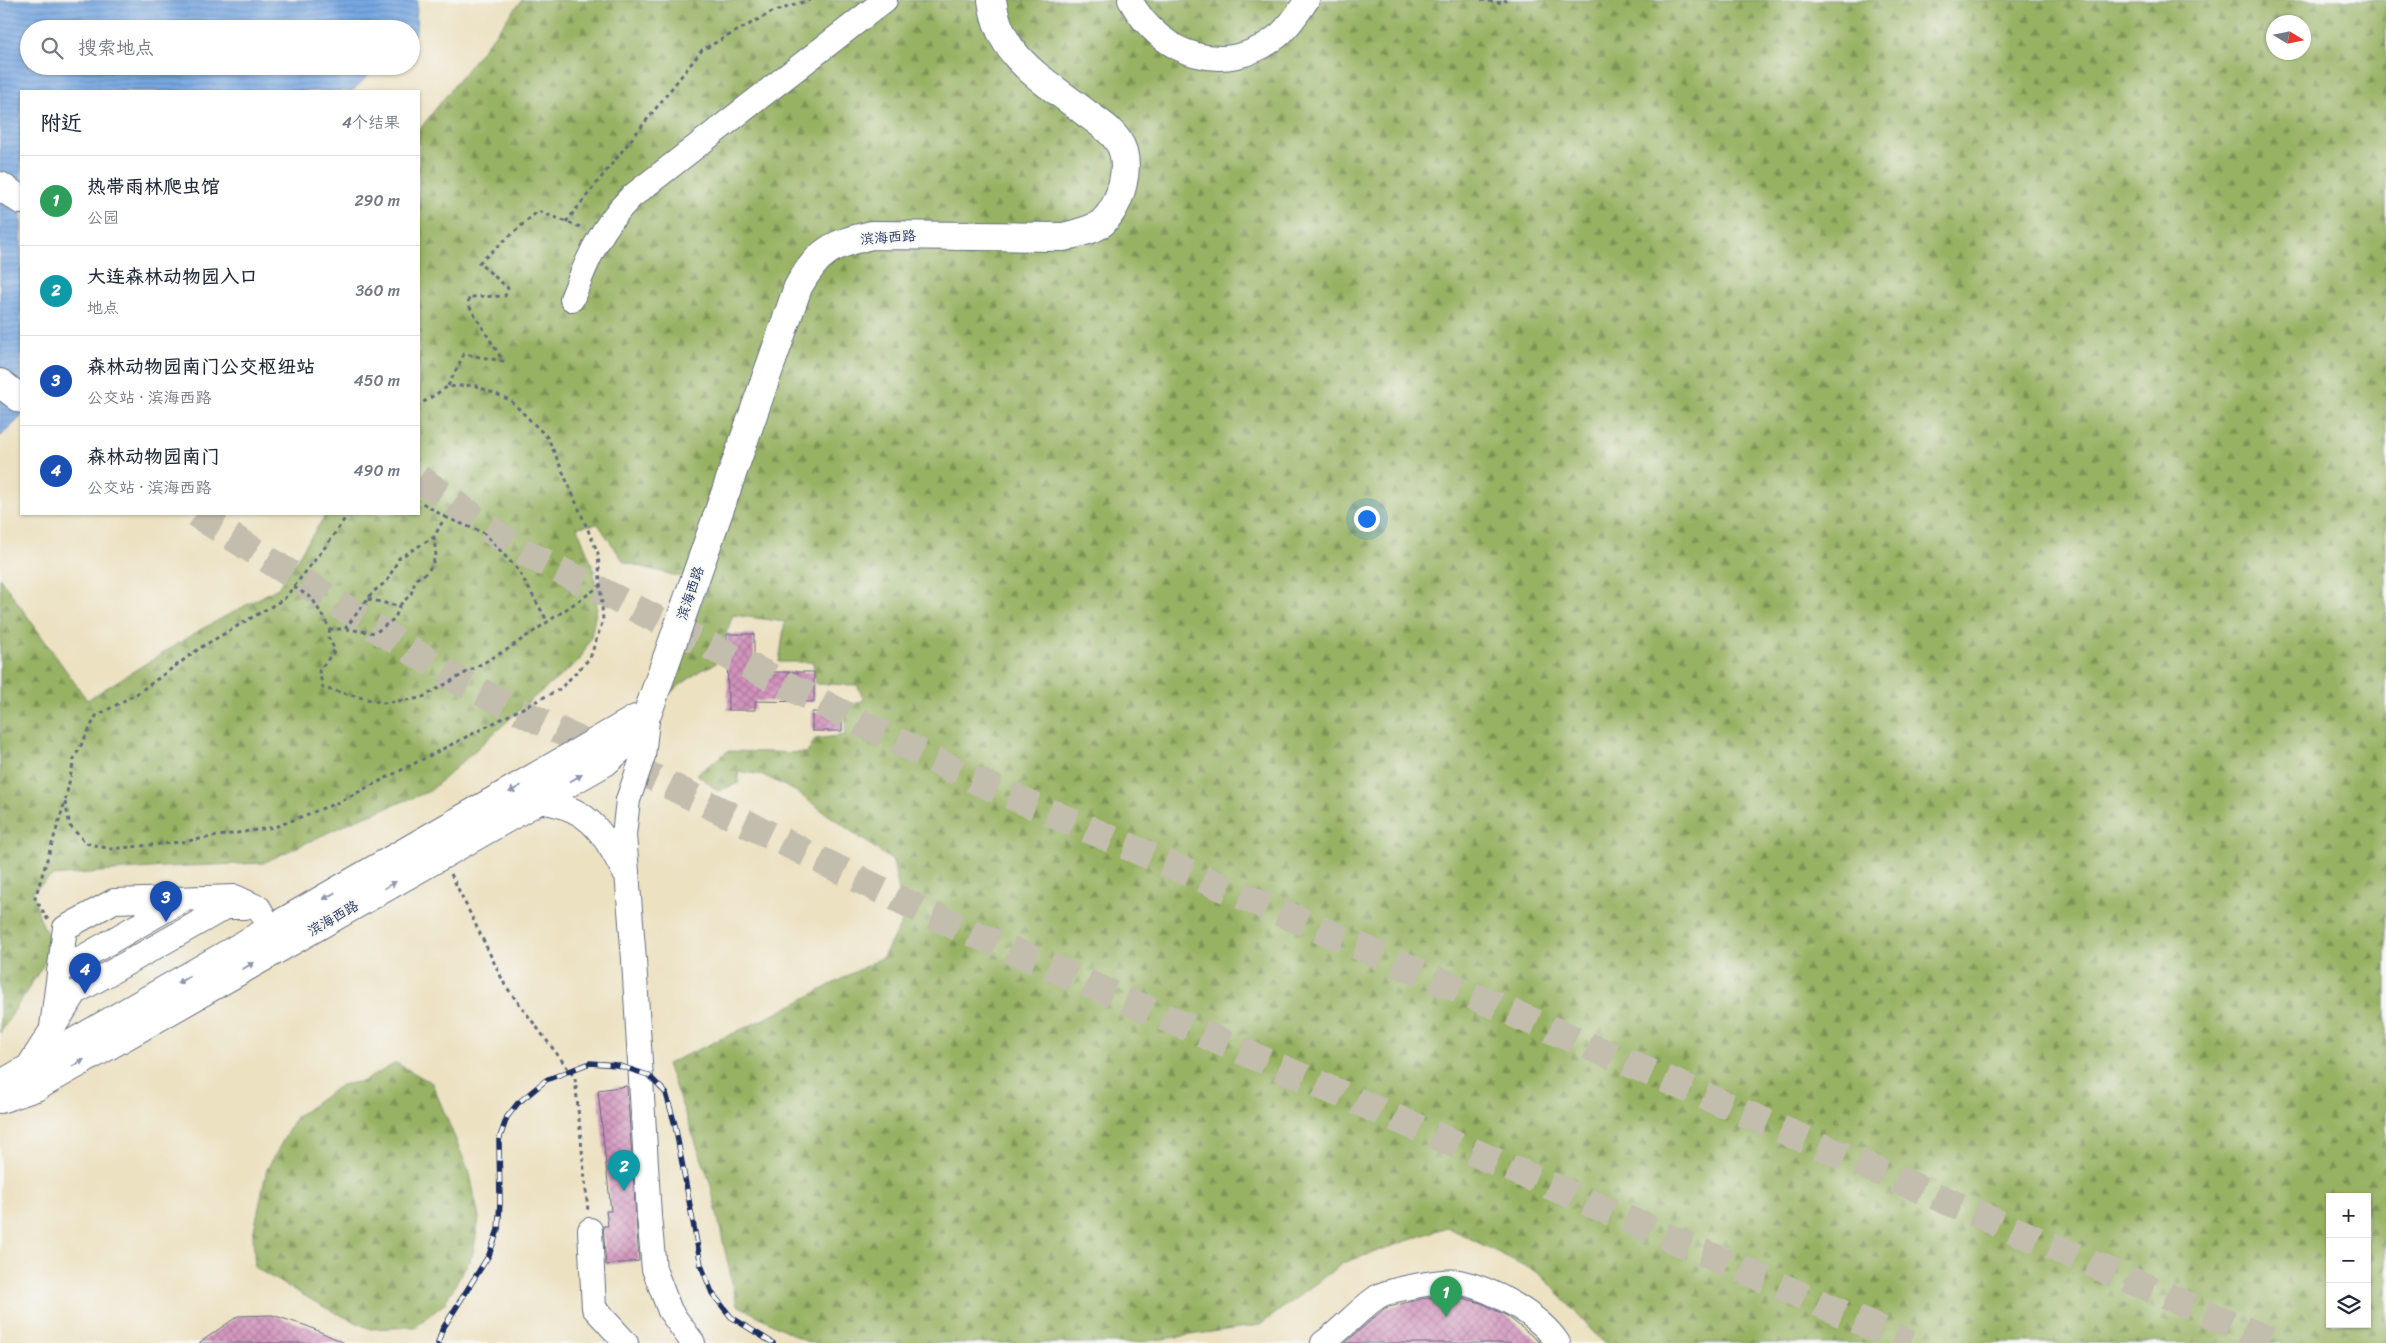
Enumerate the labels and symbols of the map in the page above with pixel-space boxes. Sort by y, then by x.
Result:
north arrow [2266,15,2311,60]
street label: 滨海西路 [859,223,917,252]
your location [1354,506,1380,532]
street label: 滨海西路 [670,563,711,624]
one-way arrow [570,774,583,783]
one-way arrow [508,784,522,793]
pin: 3 [150,881,182,922]
one-way arrow [383,881,396,890]
one-way arrow [322,892,335,901]
street label: 滨海西路 [303,894,364,943]
pin: 4 [69,953,101,994]
one-way arrow [242,961,255,970]
one-way arrow [177,975,190,984]
one-way arrow [71,1059,86,1067]
pin: 2 [608,1150,640,1191]
pin: 1 [1430,1276,1462,1317]

